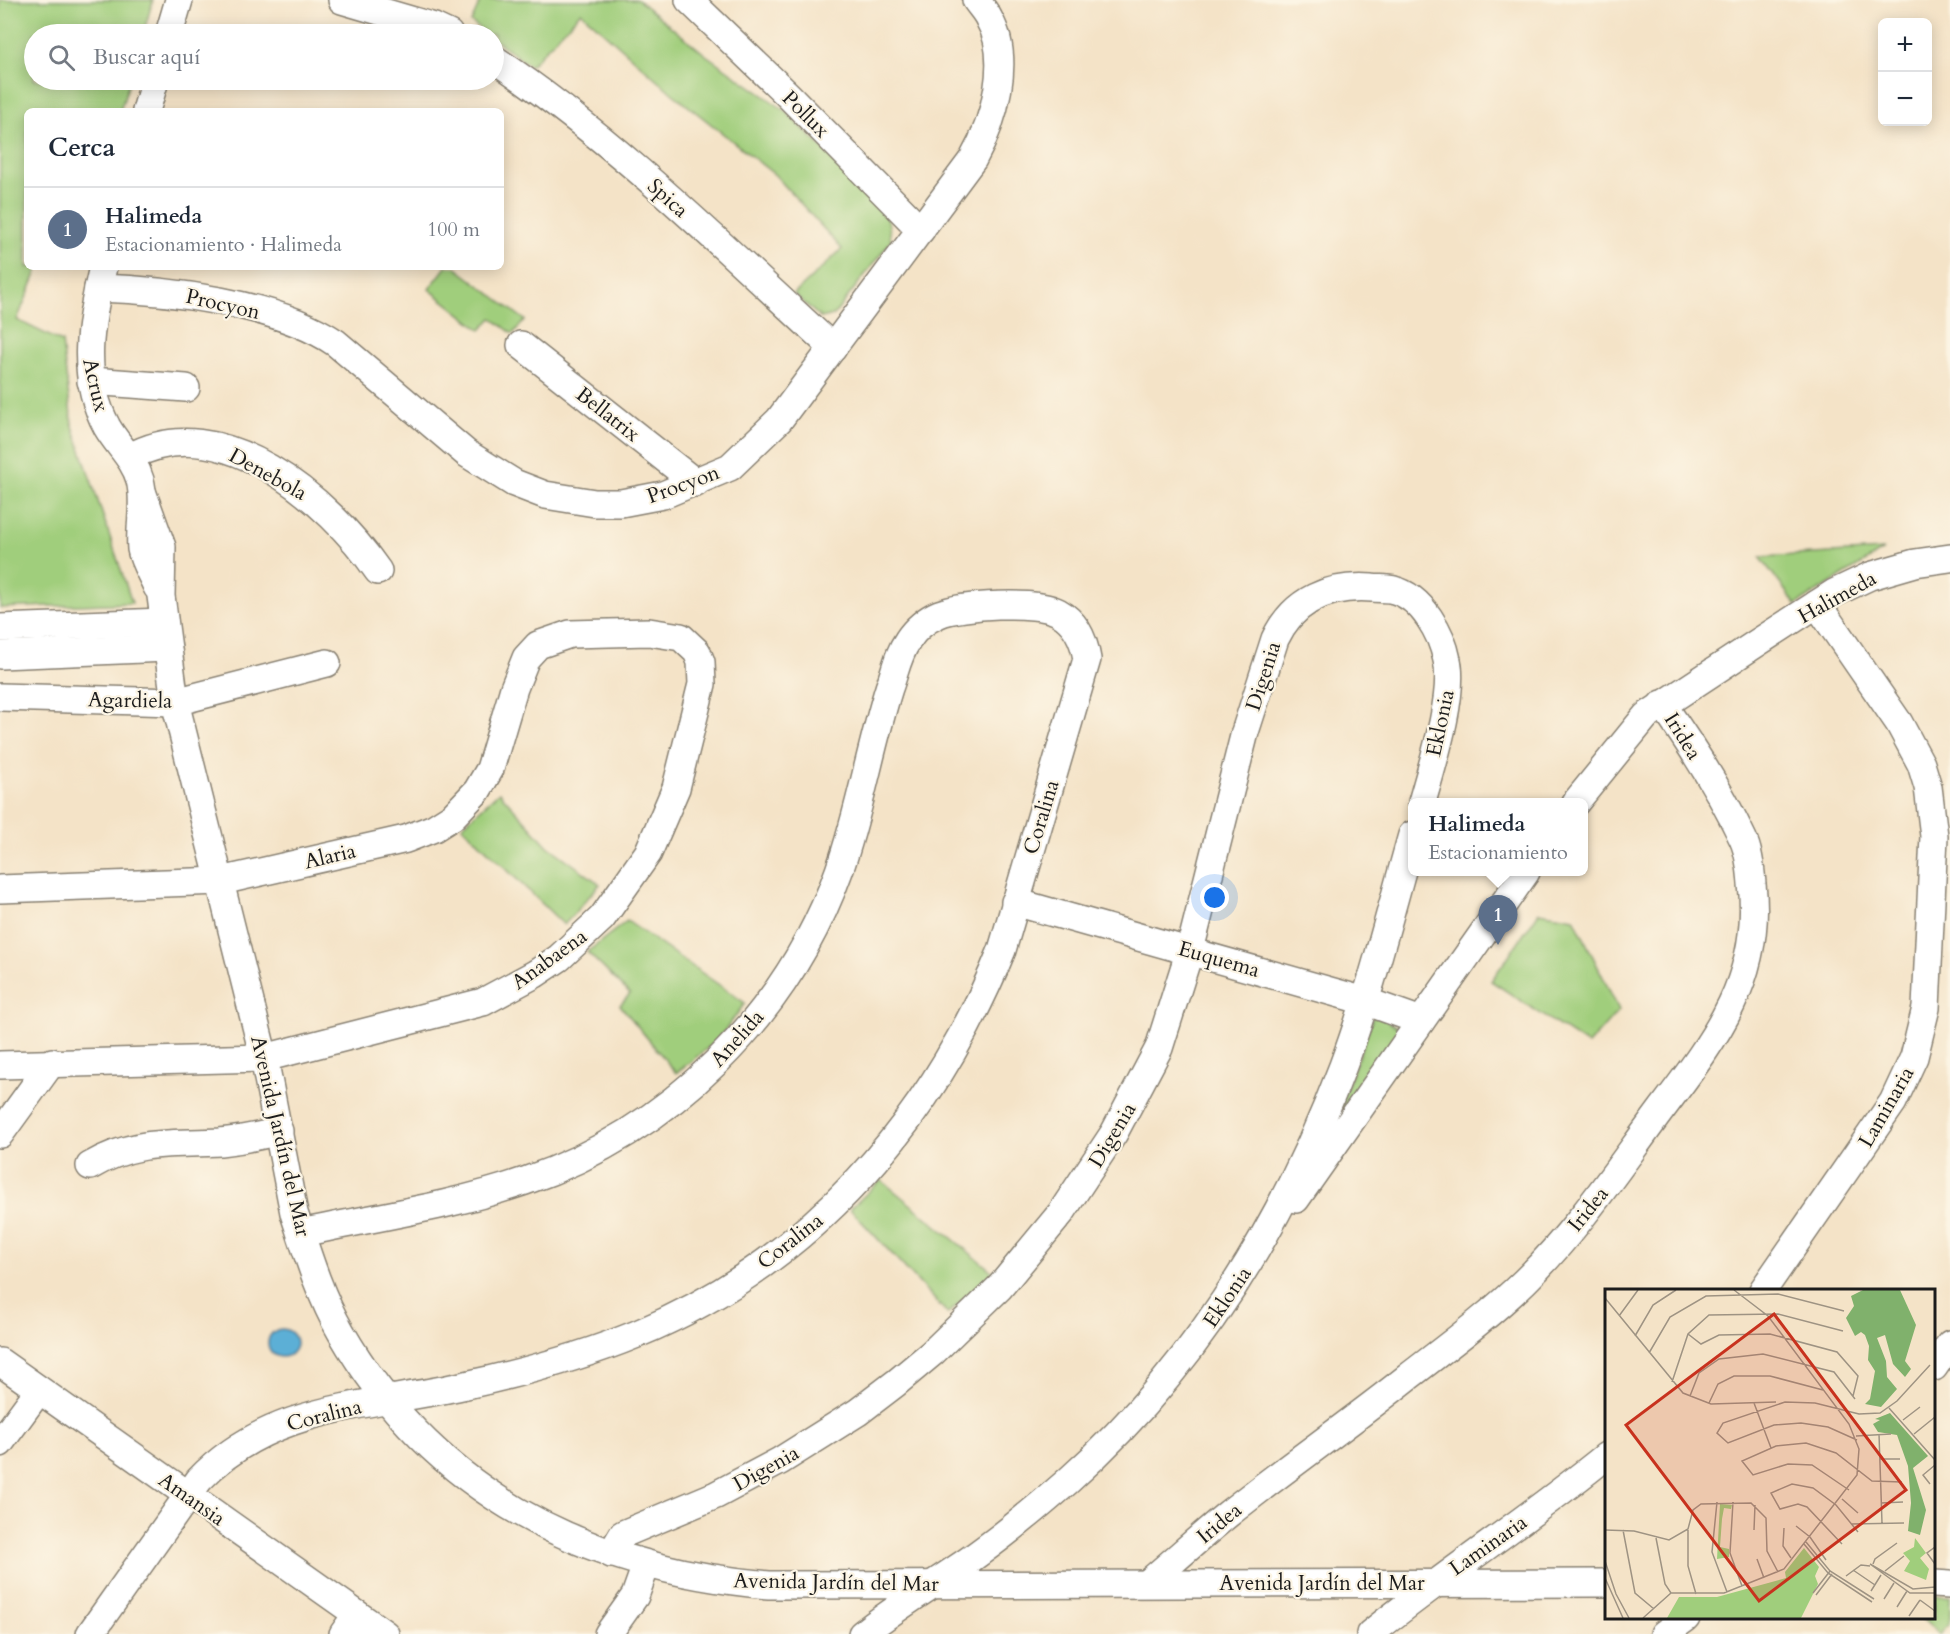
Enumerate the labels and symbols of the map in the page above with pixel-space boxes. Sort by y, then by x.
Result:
street label: Pollux [775,84,836,145]
street label: Spica [641,172,695,225]
street label: Procyon [183,282,263,327]
street label: Acrux [75,355,116,415]
street label: Bellatrix [570,380,646,449]
street label: Denebola [224,441,312,508]
street label: Procyon [643,458,724,511]
street label: Halimeda [1793,564,1882,631]
street label: Digenia [1239,638,1288,714]
street label: Agardiela [88,685,172,716]
street label: Eklonia [1419,687,1462,759]
street label: Iridea [1657,707,1708,765]
street label: Coralina [1016,776,1067,858]
street label: Alaria [302,837,359,876]
your location [1200,883,1229,912]
pin: 1 [1478,896,1518,945]
street label: Anabaena [506,922,593,997]
street label: Euquema [1175,934,1263,985]
street label: Anelida [704,1003,771,1073]
street label: Avenida Jardín del Mar [243,1033,318,1240]
street label: Laminaria [1852,1061,1921,1153]
street label: Digenia [1082,1097,1143,1173]
street label: Iridea [1561,1181,1616,1238]
street label: Coralina [751,1206,829,1276]
street label: Eklonia [1196,1261,1258,1333]
inset map [1605,1289,1935,1619]
street label: Coralina [284,1392,365,1439]
street label: Digenia [728,1438,804,1498]
street label: Amansia [152,1466,231,1533]
street label: Iridea [1191,1496,1248,1551]
street label: Laminaria [1443,1508,1533,1583]
street label: Avenida Jardín del Mar [733,1566,939,1599]
street label: Avenida Jardín del Mar [1219,1569,1425,1598]

